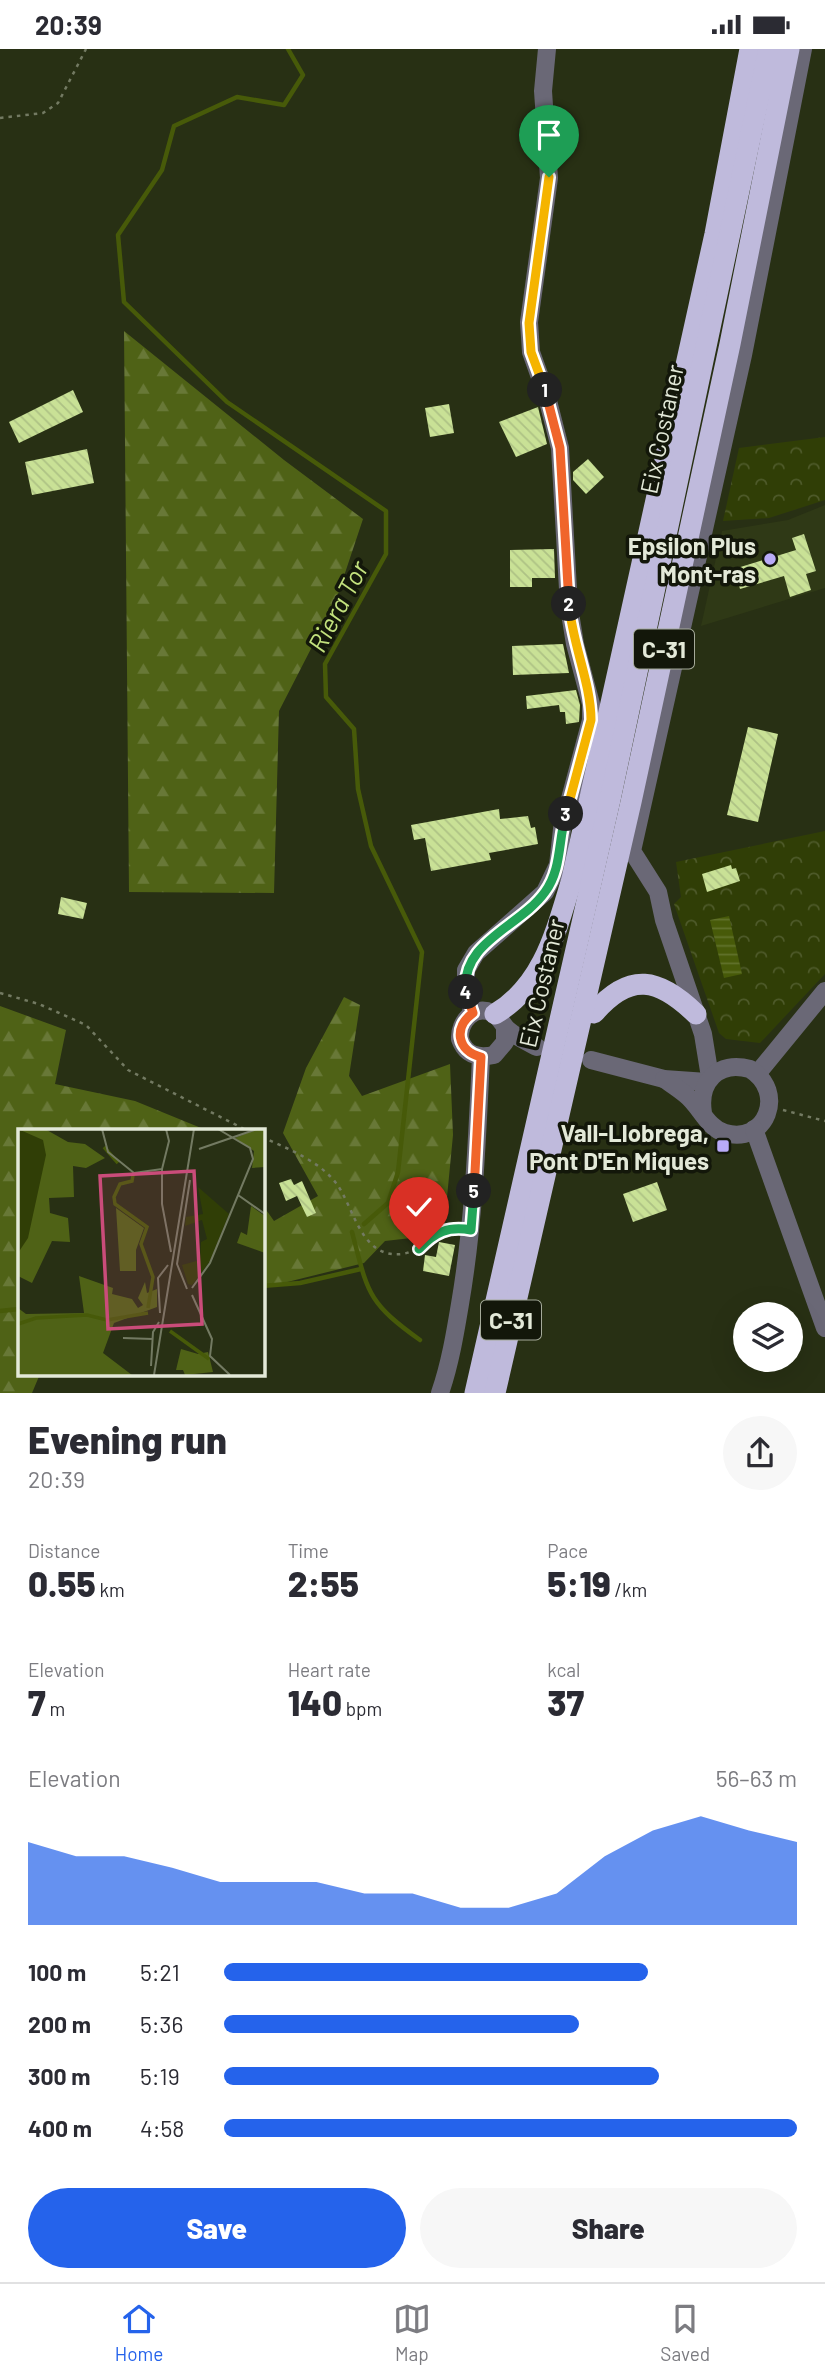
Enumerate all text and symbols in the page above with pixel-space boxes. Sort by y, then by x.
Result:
text: 20:39 [35,9,102,40]
pin [519,105,579,177]
icon: arrive [530,116,568,154]
street label: Eix Costaner [633,361,689,496]
pin: 1 [528,373,562,407]
text: 1 [541,378,548,401]
place label: Epsilon Plus Mont-ras [628,531,756,588]
marker: Epsilon Plus Mont-ras [762,551,778,567]
water label: Riera Tor [300,555,374,657]
pin: 2 [552,587,586,621]
text: 2 [563,592,574,615]
road number: C-31 [634,629,694,669]
pin: 3 [548,797,584,831]
text: 3 [560,802,571,825]
street label: Eix Costaner [512,916,570,1050]
pin: 4 [448,975,484,1009]
text: 4 [460,980,471,1003]
place label: Vall-Llobrega, Pont D'En Miques [529,1118,709,1175]
inset map [18,1129,264,1375]
marker: Vall-Llobrega, Pont D'En Miques [715,1138,731,1154]
pin: 5 [456,1173,491,1209]
pin [389,1177,449,1249]
text: 5 [468,1179,479,1202]
icon: check [400,1188,438,1226]
road number: C-31 [481,1301,541,1339]
map controls [733,1302,803,1372]
button: layers [733,1302,803,1372]
text: Evening run [28,1416,227,1462]
button: share [723,1416,797,1490]
text: 20:39 [28,1465,85,1493]
text: Distance [28,1539,100,1562]
text: Time [288,1539,329,1562]
text: Pace [547,1539,588,1562]
text: 0.55 [28,1562,96,1604]
text: 2:55 [288,1562,359,1604]
text: 5:19 [547,1562,611,1604]
text: km [96,1578,125,1601]
text: /km [611,1578,647,1601]
text: Elevation [28,1658,105,1681]
text: Heart rate [288,1658,371,1681]
text: kcal [547,1658,580,1681]
text: 7 [28,1681,46,1723]
text: 140 [288,1681,342,1723]
text: 37 [547,1681,584,1723]
text: m [46,1697,65,1720]
text: bpm [342,1697,382,1720]
text: Elevation [28,1764,121,1792]
text: 56–63 m [716,1764,797,1792]
text: 100 m [28,1958,86,1986]
text: 5:21 [140,1958,180,1986]
text: 200 m [28,2010,91,2038]
text: 5:36 [140,2010,183,2038]
text: 300 m [28,2062,90,2090]
text: 5:19 [140,2062,180,2090]
text: 400 m [28,2114,92,2142]
text: 4:58 [140,2114,184,2142]
button: Save [28,2188,406,2268]
button: Share [420,2188,797,2268]
tab: Home [115,2300,163,2365]
tab: Map [393,2300,431,2365]
tab: Saved [660,2300,710,2365]

